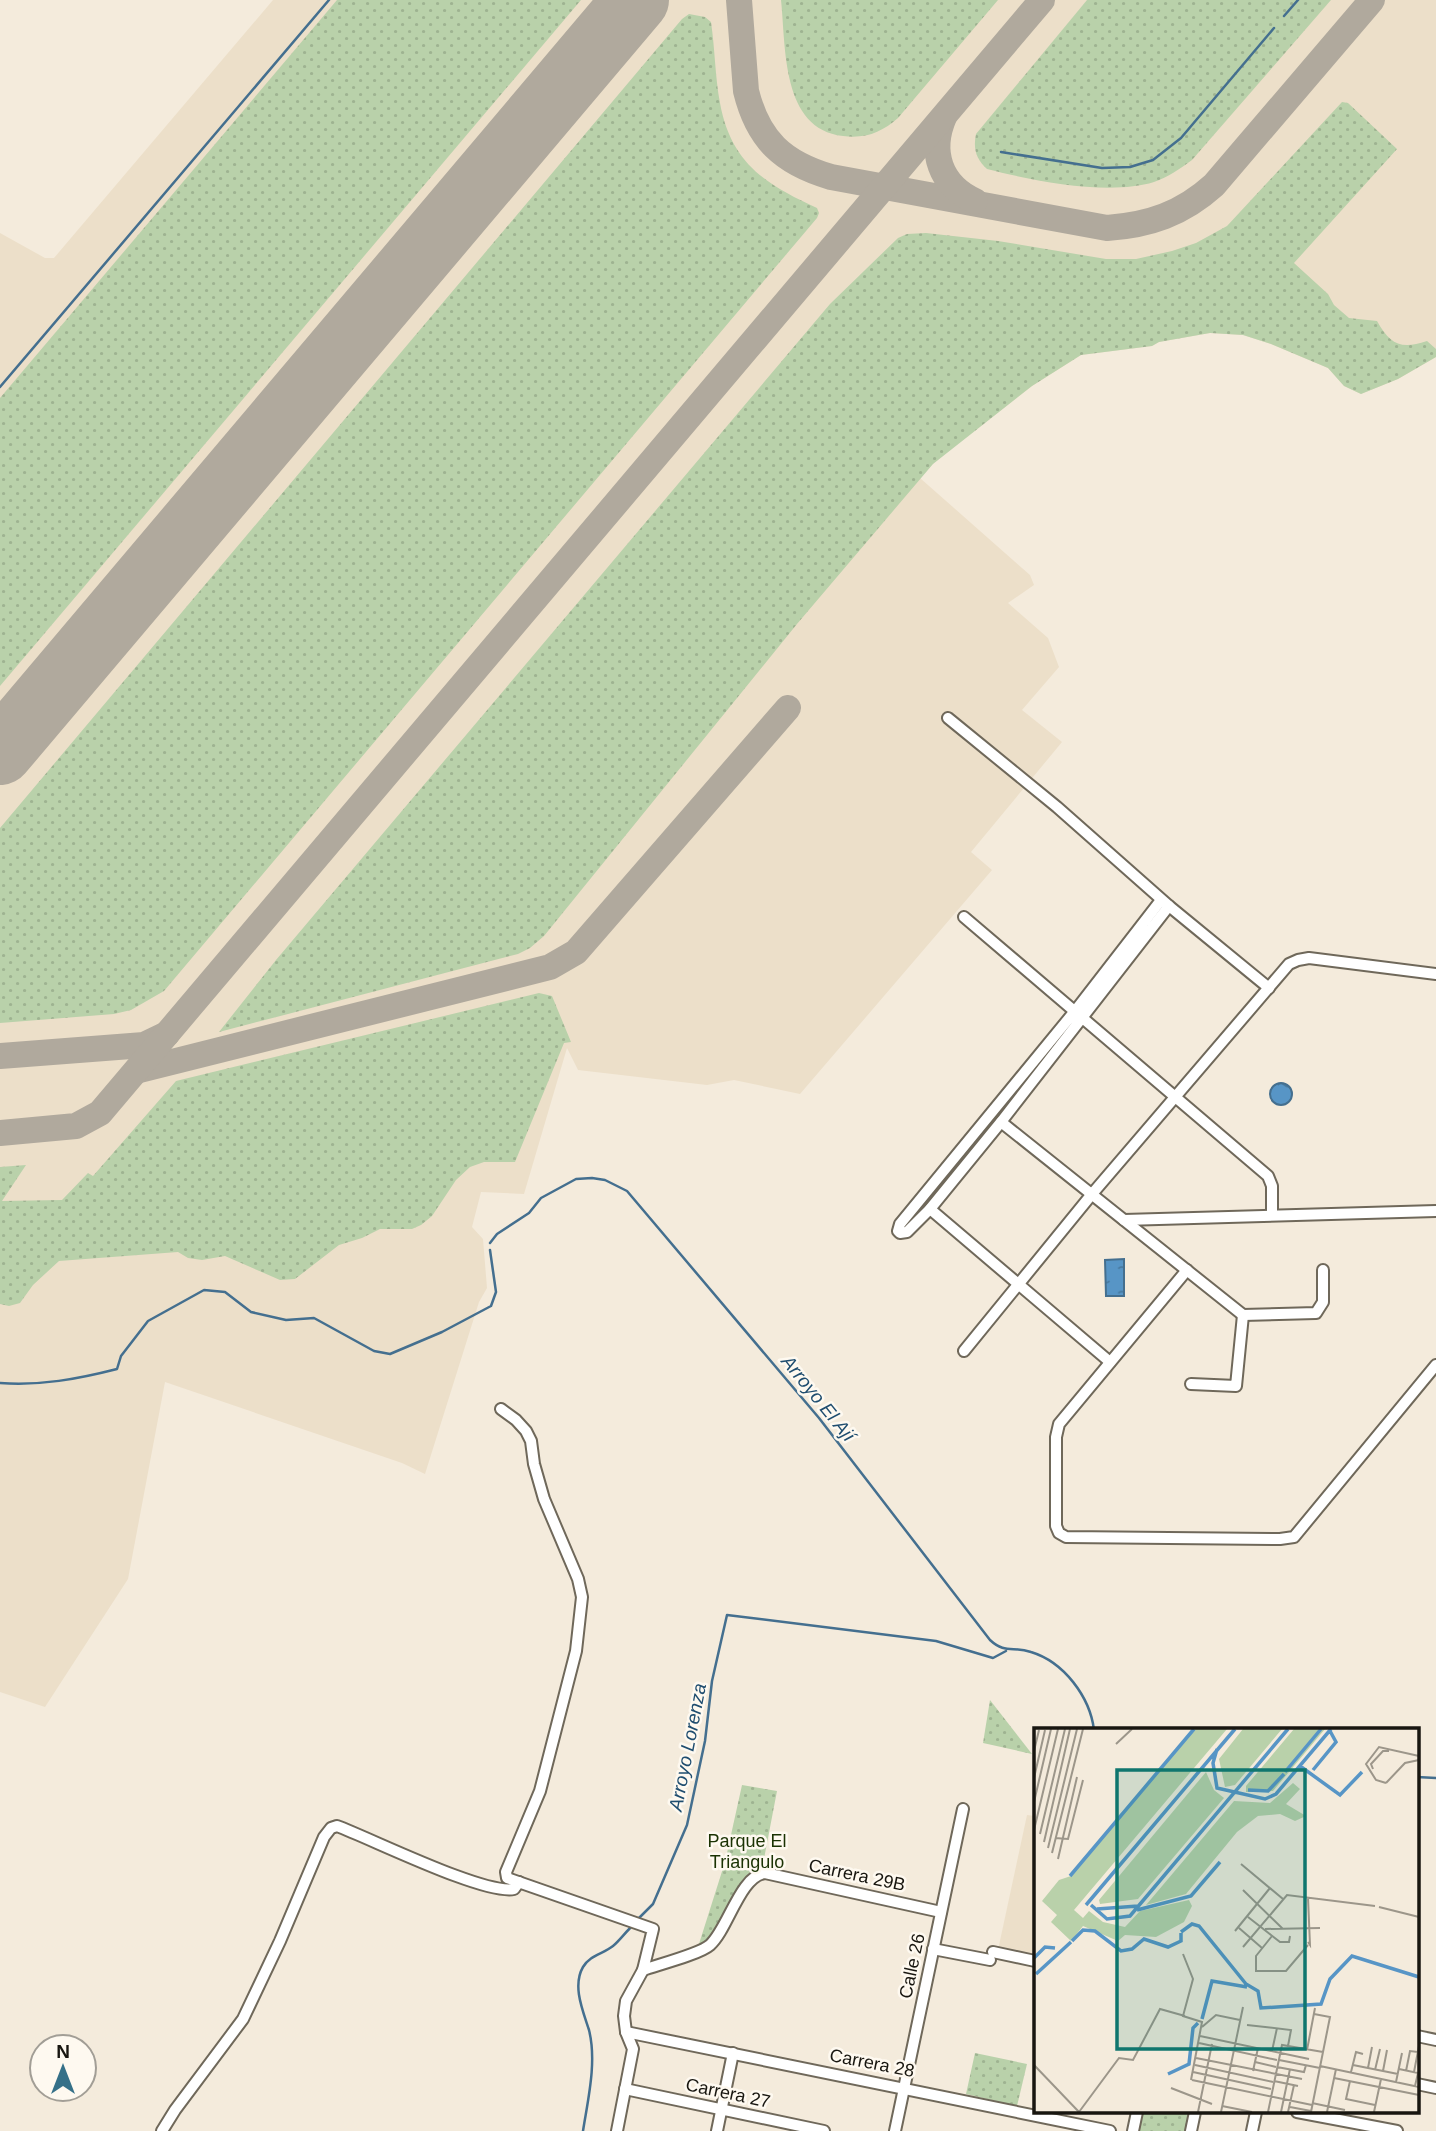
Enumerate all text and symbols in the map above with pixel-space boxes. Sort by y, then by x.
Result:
water label: Arroyo El Ají [777,1350,861,1447]
water label: Arroyo Lorenza [665,1681,710,1814]
inset map [1034,1728,1418,2114]
park label: Parque El Triangulo [707,1831,787,1872]
street label: Carrera 29B [807,1855,907,1895]
street label: Calle 26 [895,1932,929,2000]
north arrow [28,2033,98,2103]
text: N [56,2041,70,2062]
street label: Carrera 28 [828,2045,916,2081]
street label: Carrera 27 [684,2074,772,2112]

